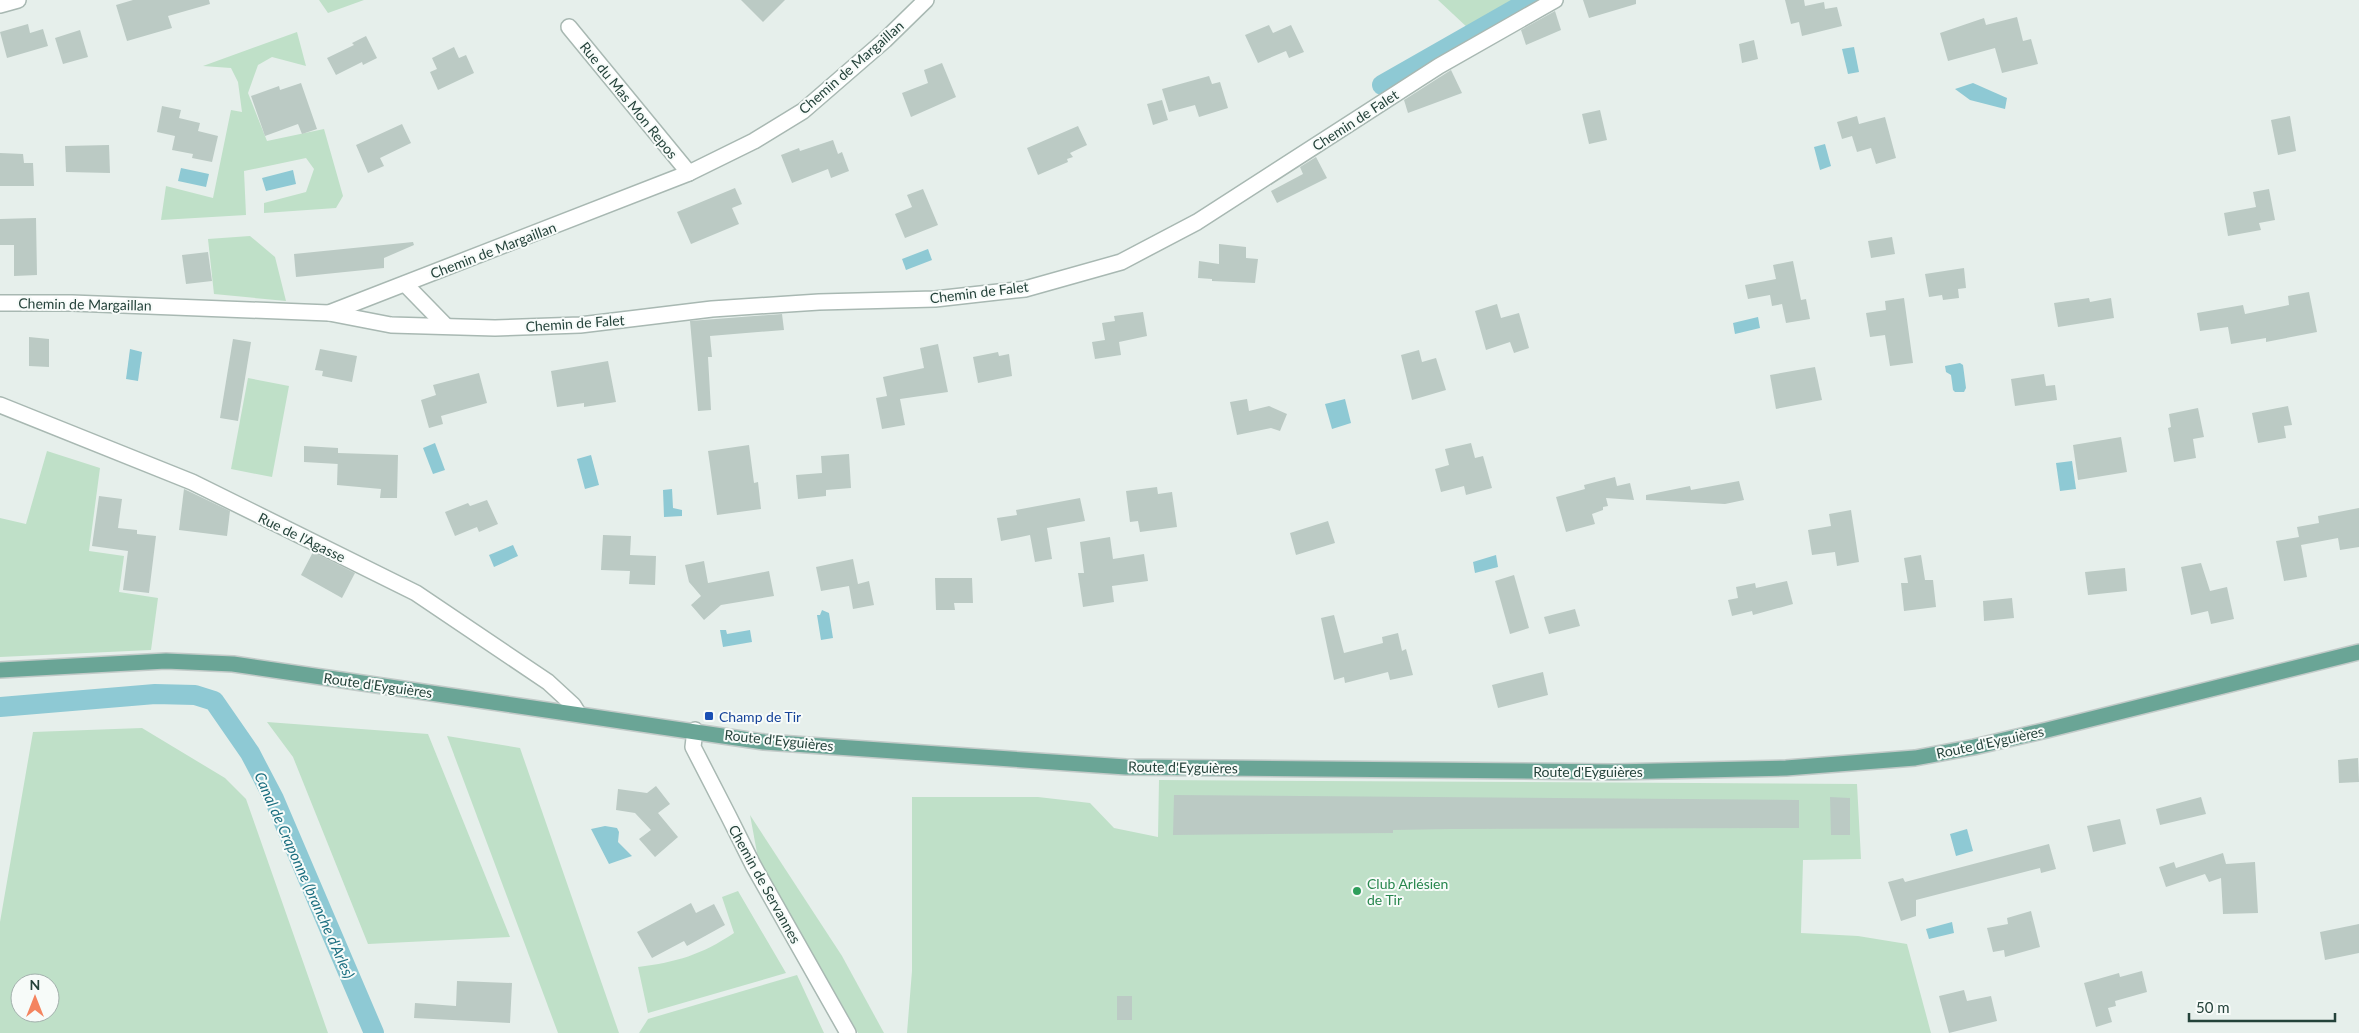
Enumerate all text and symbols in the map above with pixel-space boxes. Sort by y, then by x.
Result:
street label: Chemin de Margaillan [795,17,907,117]
street label: Rue du Mas Mon Repos [577,38,681,162]
street label: Chemin de Falet [1309,86,1401,154]
street label: Chemin de Margaillan [428,218,558,282]
street label: Chemin de Falet [929,278,1029,306]
street label: Chemin de Margaillan [18,294,152,314]
street label: Chemin de Falet [525,311,625,335]
street label: Rue de l'Agasse [256,509,348,565]
street label: Route d'Eyguières [323,669,433,701]
place label: Champ de Tir [719,708,801,725]
marker: Champ de Tir [703,710,715,722]
street label: Route d'Eyguières [1935,722,2045,762]
street label: Route d'Eyguières [724,726,834,754]
street label: Route d'Eyguières [1128,758,1238,776]
street label: Route d'Eyguières [1533,763,1643,780]
water label: Canal de Craponne (branche d'Arles) [251,769,359,981]
street label: Chemin de Servannes [725,822,805,946]
place label: Club Arlésien de Tir [1367,875,1448,908]
marker: Club Arlésien de Tir [1351,885,1363,897]
north arrow [10,973,60,1023]
text: N [30,976,40,993]
scale bar [2189,990,2335,1022]
text: 50 m [2196,998,2230,1016]

